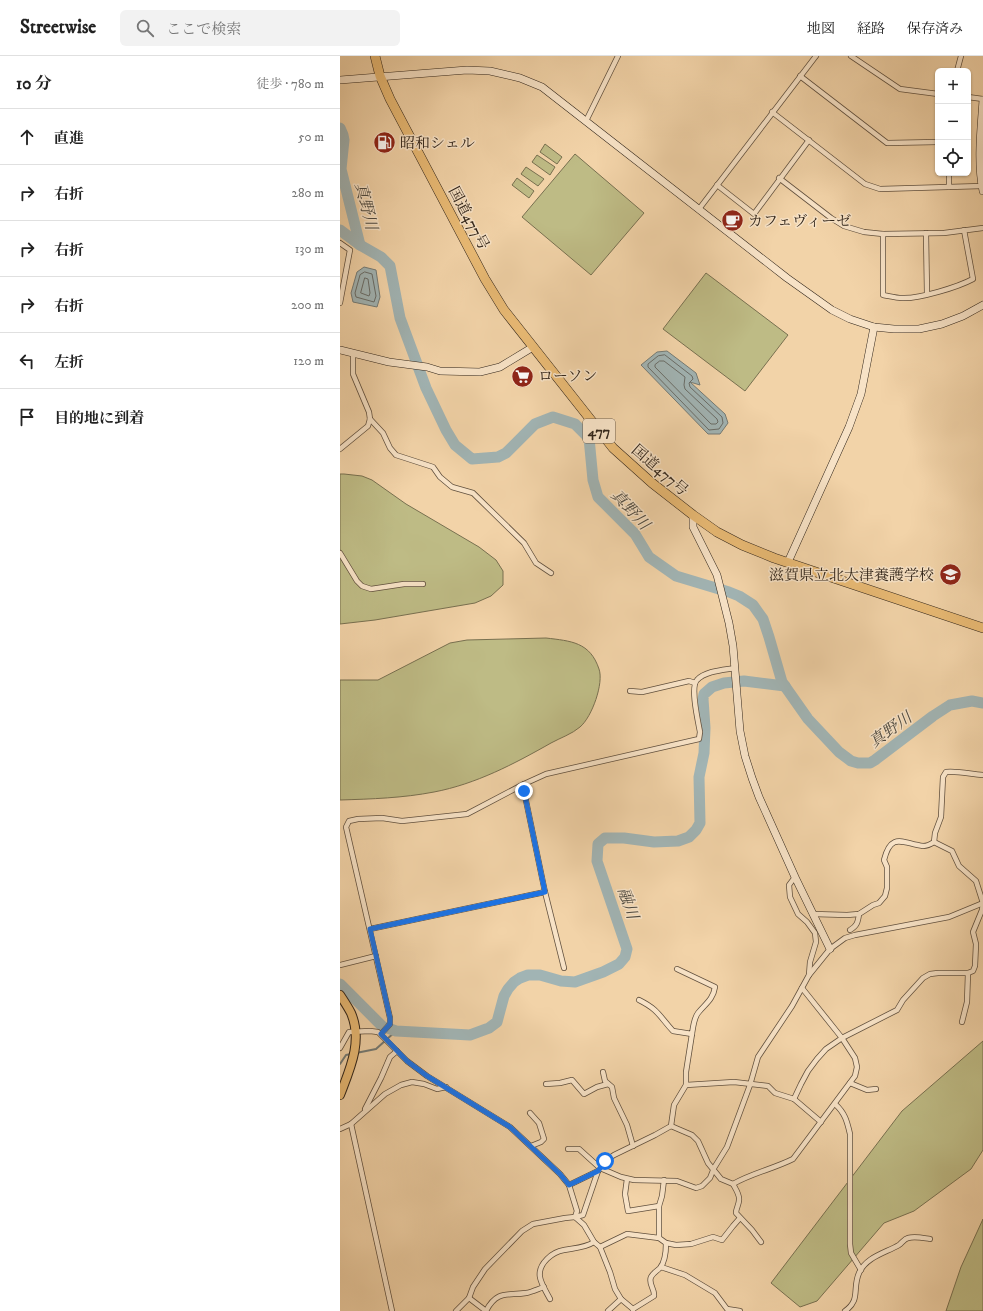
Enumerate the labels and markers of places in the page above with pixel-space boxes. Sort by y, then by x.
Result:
fuel station icon: 昭和シェル [372,130,398,156]
place label: 昭和シェル [400,134,475,153]
cafe icon: カフェヴィーゼ [719,208,745,234]
place label: カフェヴィーゼ [748,212,851,231]
supermarket icon: ローソン [510,363,536,389]
place label: ローソン [538,367,597,386]
school or university icon: 滋賀県立北大津養護学校 [937,562,963,588]
place label: 滋賀県立北大津養護学校 [769,566,934,585]

